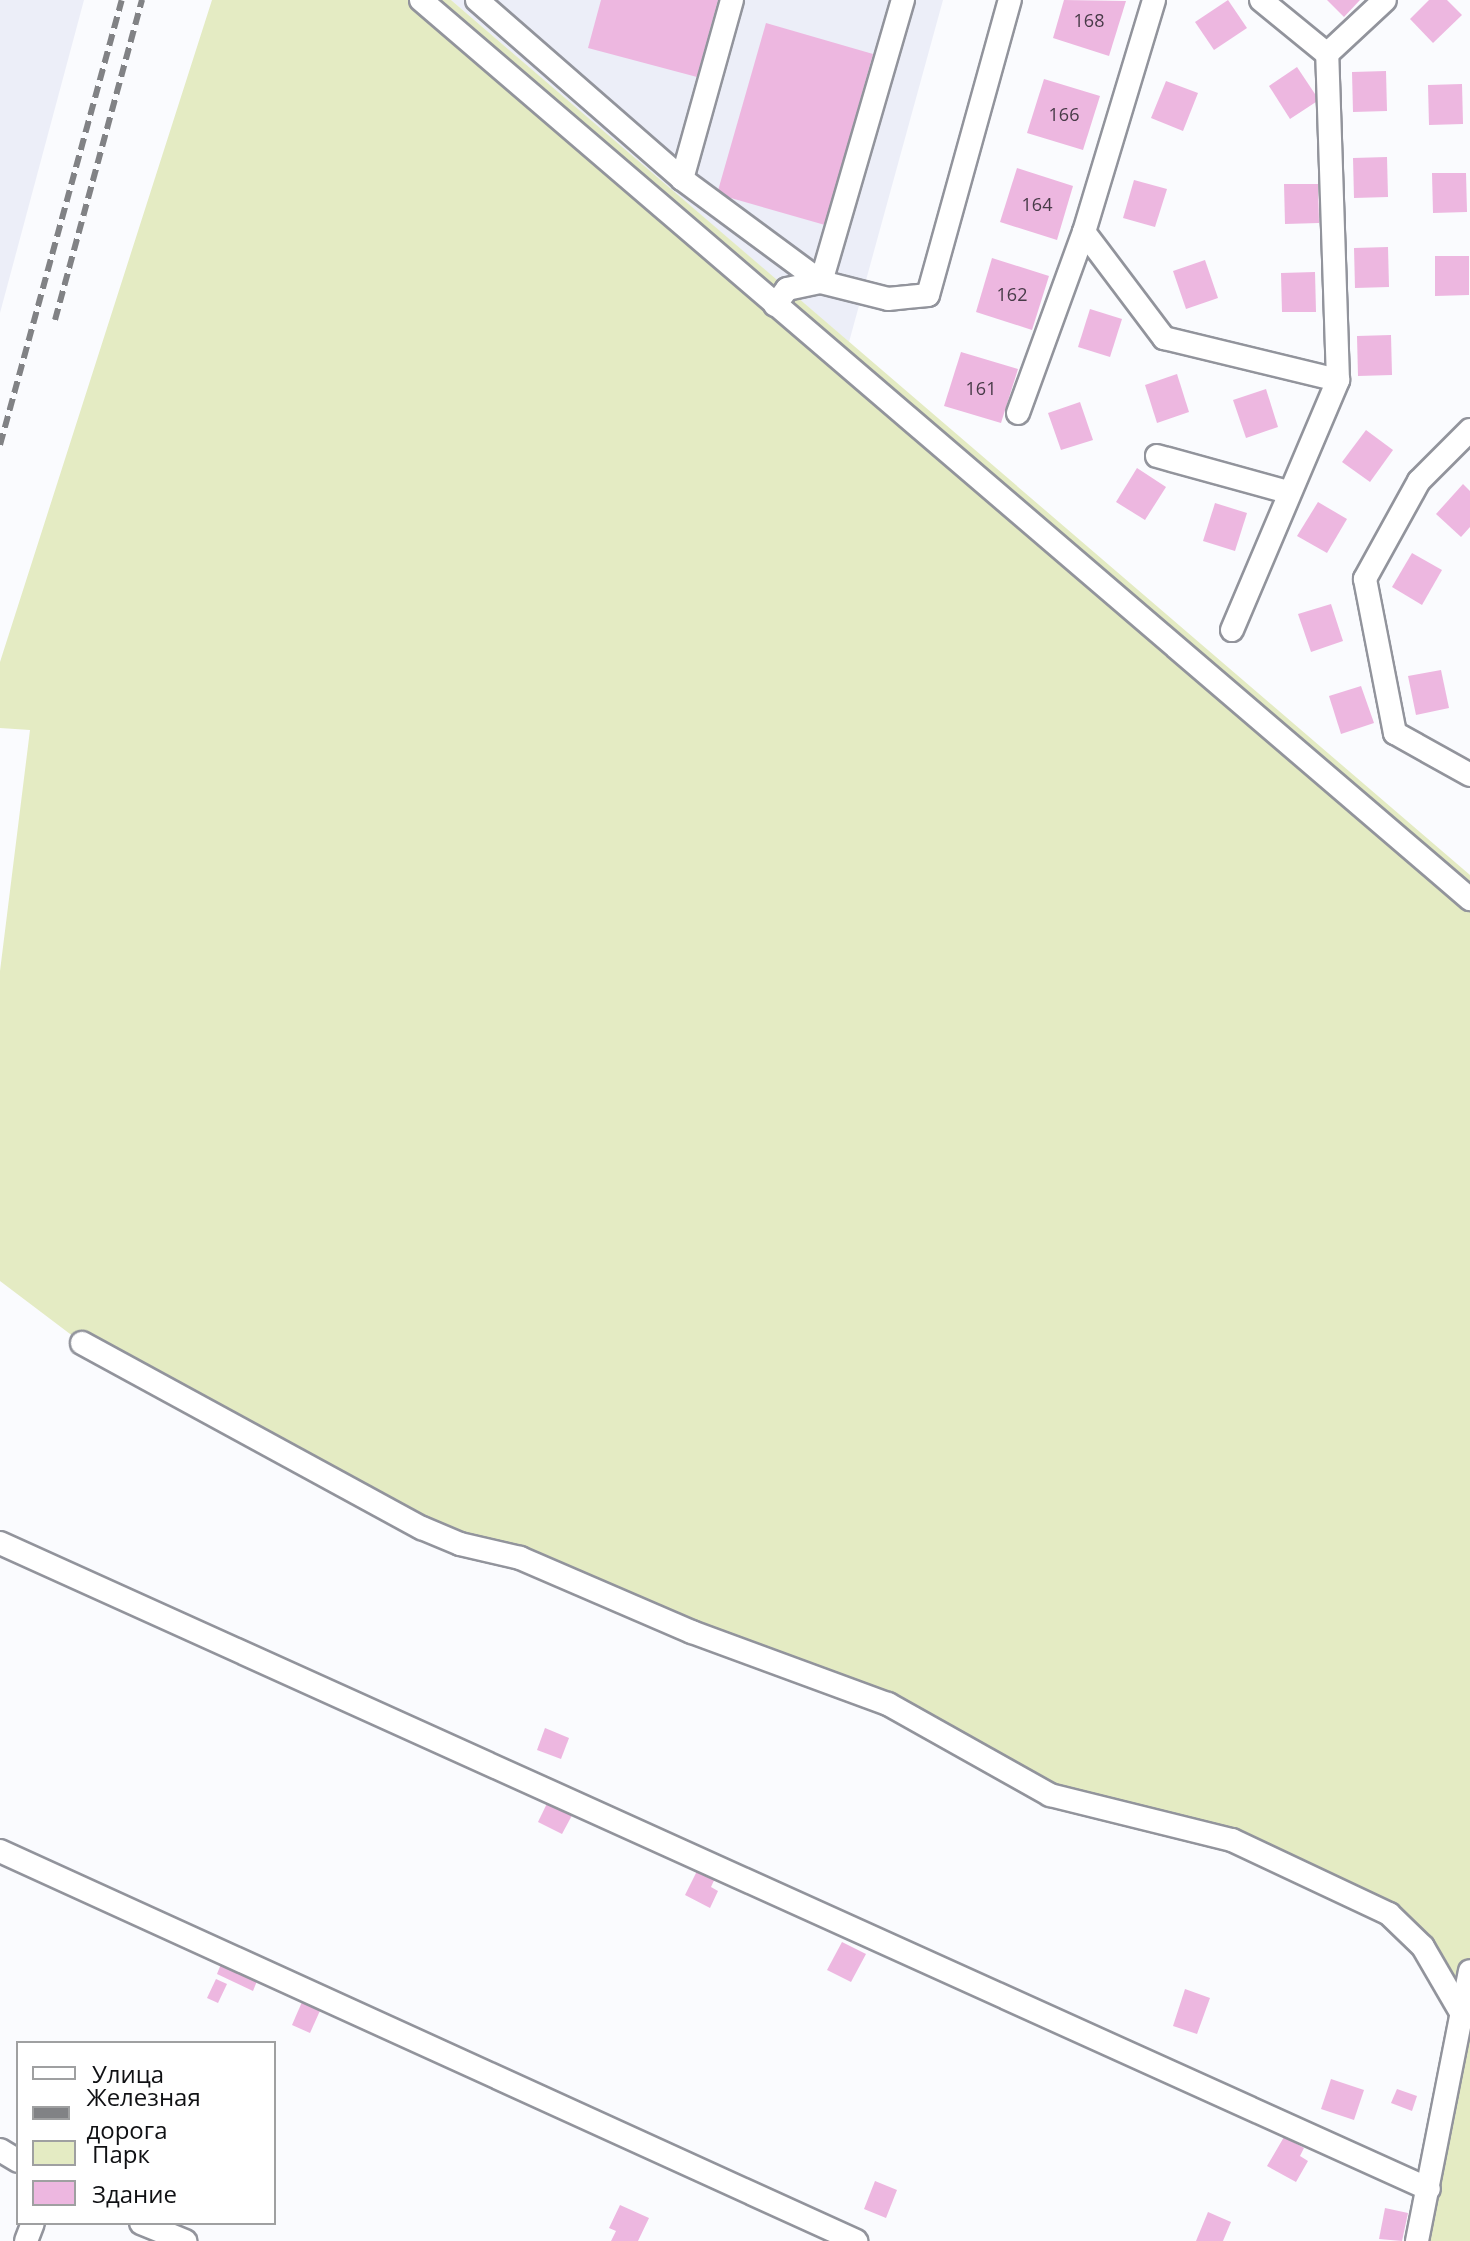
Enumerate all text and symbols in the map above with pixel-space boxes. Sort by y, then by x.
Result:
house number: 168 [1074,9,1104,31]
house number: 166 [1049,103,1079,125]
house number: 164 [1022,193,1052,215]
house number: 162 [997,283,1027,305]
house number: 161 [966,377,996,399]
legend [16,2041,276,2225]
text: Улица [92,2057,164,2090]
text: Железная дорога [86,2080,201,2146]
text: Парк [92,2137,150,2170]
text: Здание [92,2177,177,2210]

